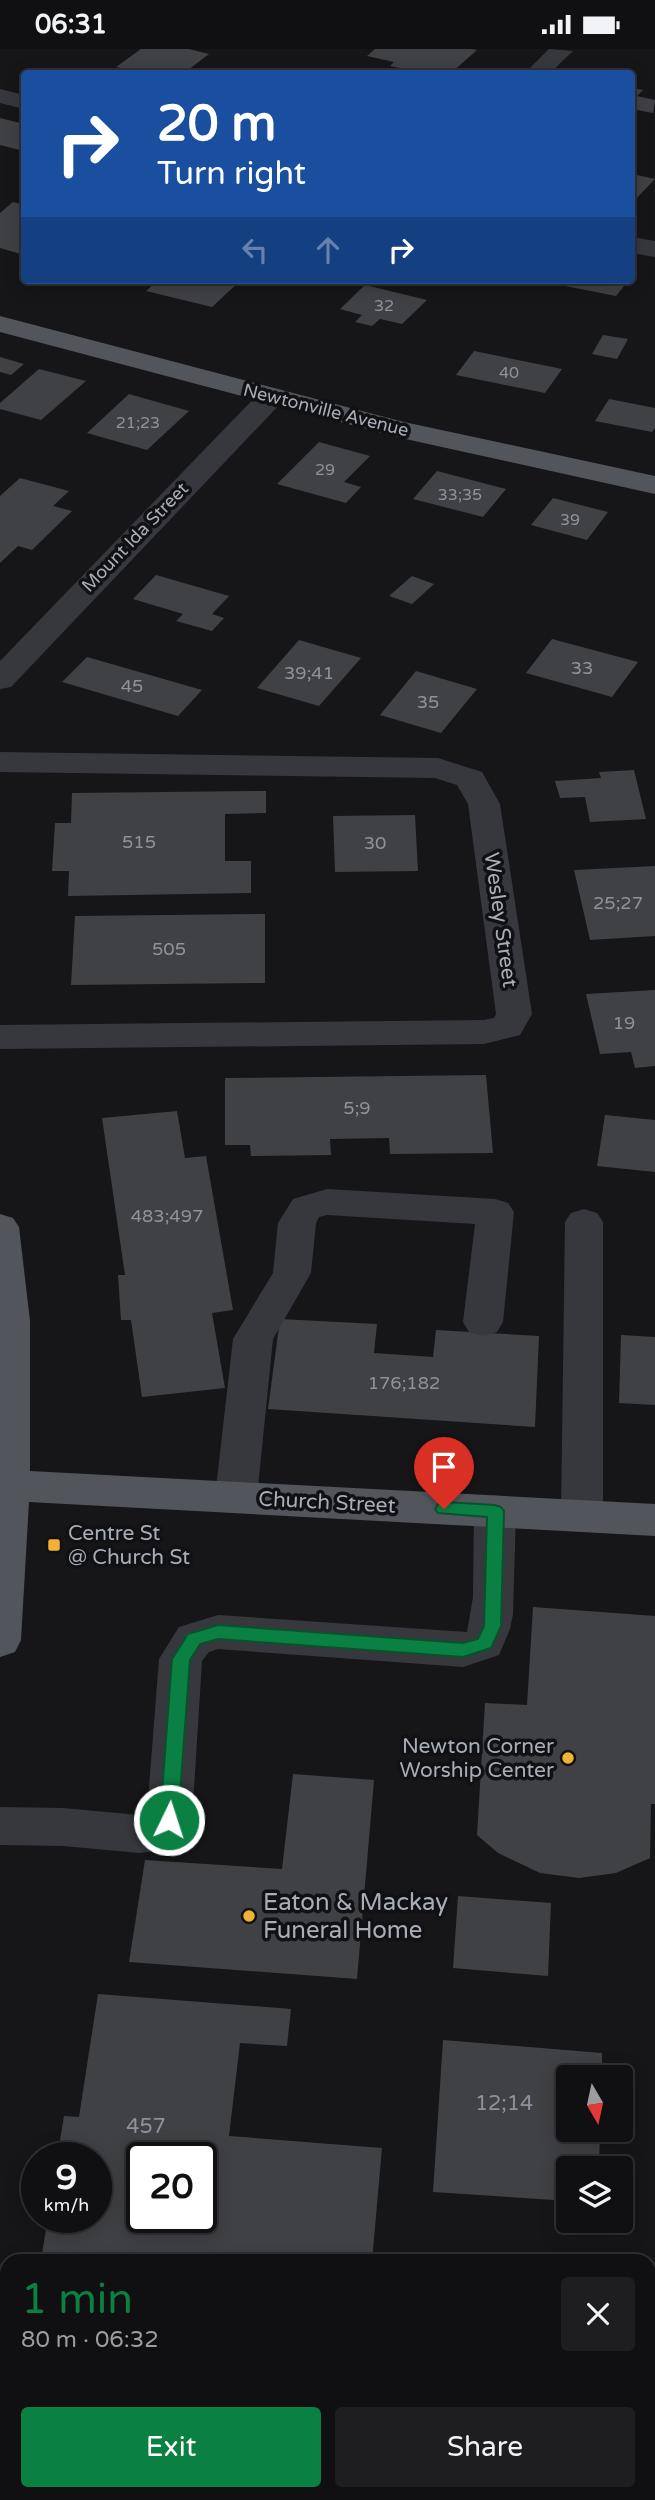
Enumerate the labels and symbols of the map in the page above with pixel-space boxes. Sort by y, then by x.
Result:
house number: 32 [374,296,394,316]
house number: 40 [499,363,519,383]
street label: Newtonville Avenue [241,379,411,441]
house number: 21;23 [116,413,160,433]
house number: 29 [315,460,335,480]
street label: Mount Ida Street [77,478,193,596]
house number: 33;35 [438,485,482,505]
house number: 39 [560,510,580,530]
house number: 33 [571,657,593,679]
house number: 39;41 [284,662,334,684]
house number: 45 [121,675,143,697]
house number: 35 [417,691,439,713]
house number: 515 [122,831,156,853]
house number: 30 [364,832,386,854]
street label: Wesley Street [479,851,522,989]
house number: 25;27 [593,892,643,914]
house number: 505 [152,938,186,960]
house number: 19 [613,1012,635,1034]
house number: 5;9 [343,1097,371,1119]
house number: 483;497 [131,1205,203,1227]
house number: 176;182 [368,1372,440,1394]
pin [414,1437,474,1509]
street label: Church Street [258,1486,396,1519]
place label: Centre St @ Church St [68,1521,190,1570]
marker: Centre St @ Church St [46,1537,62,1553]
place label: Newton Corner Worship Center [400,1734,554,1783]
marker: Newton Corner Worship Center [560,1750,576,1766]
position arrow [132,1783,206,1857]
place label: Eaton & Mackay Funeral Home [263,1888,448,1945]
marker: Eaton & Mackay Funeral Home [241,1908,257,1924]
north arrow [556,2065,634,2142]
house number: 12;14 [475,2091,533,2116]
house number: 457 [126,2114,166,2139]
speed limit sign: 20 [126,2142,217,2233]

